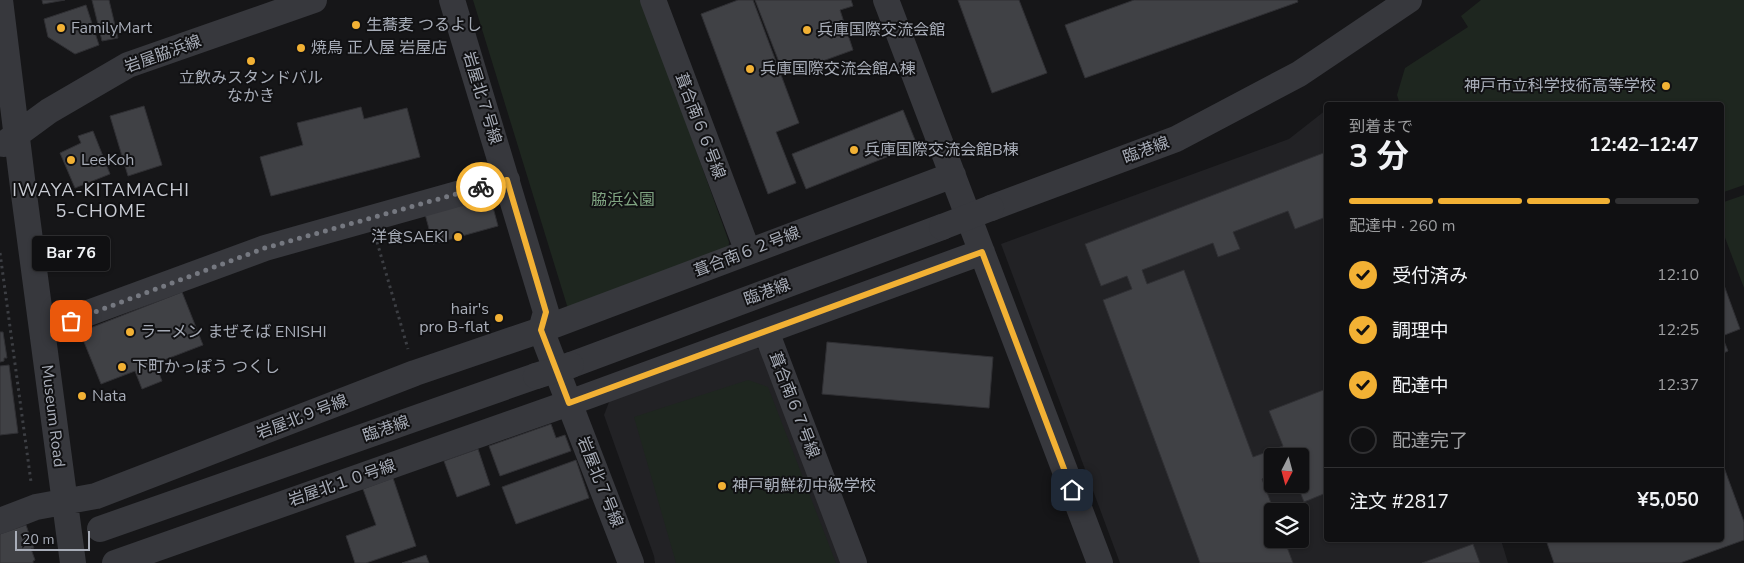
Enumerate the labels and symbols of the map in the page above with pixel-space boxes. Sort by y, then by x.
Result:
place label: 生蕎麦 つるよし [366,14,482,36]
place label: FamilyMart [71,17,152,39]
marker: 生蕎麦 つるよし [350,19,362,31]
place label: 兵庫国際交流会館 [817,19,945,41]
marker: FamilyMart [55,22,67,34]
marker: 兵庫国際交流会館 [801,24,813,36]
street label: 岩屋脇浜線 [122,30,204,78]
place label: 焼鳥 正人屋 岩屋店 [311,37,447,59]
marker: 焼鳥 正人屋 岩屋店 [295,42,307,54]
street label: 岩屋北７号線 [457,49,507,147]
marker: 立飲みスタンドバル なかき [245,55,257,67]
place label: 兵庫国際交流会館A棟 [760,58,916,80]
marker: 兵庫国際交流会館A棟 [744,63,756,75]
place label: 立飲みスタンドバル なかき [179,67,323,107]
street label: 葺合南６６号線 [670,70,730,182]
place label: 神戸市立科学技術高等学校 [1464,75,1656,97]
marker: 神戸市立科学技術高等学校 [1660,80,1672,92]
street label: 臨港線 [1120,131,1172,169]
place label: 兵庫国際交流会館B棟 [864,139,1019,161]
marker: 兵庫国際交流会館B棟 [848,144,860,156]
place label: LeeKoh [81,149,134,171]
marker: LeeKoh [65,154,77,166]
courier [456,162,506,212]
district label: IWAYA-KITAMACHI 5-CHOME [12,178,190,223]
park label: 脇浜公園 [591,189,655,211]
street label: 葺合南６２号線 [691,222,803,282]
place label: 洋食SAEKI [371,226,448,248]
marker: 洋食SAEKI [452,231,464,243]
callout: Bar 76 [32,236,110,271]
street label: 臨港線 [741,273,793,311]
place label: hair's pro B-flat [419,298,489,338]
pin [50,300,92,342]
marker: hair's pro B-flat [493,312,505,324]
place label: ラーメン まぜそば ENISHI [140,321,326,343]
marker: ラーメン まぜそば ENISHI [124,326,136,338]
street label: 葺合南６７号線 [764,349,824,461]
place label: 下町かっぽう つくし [132,356,280,378]
marker: 下町かっぽう つくし [116,361,128,373]
street label: Museum Road [36,364,70,468]
place label: Nata [92,385,126,407]
marker: Nata [76,390,88,402]
street label: 岩屋北９号線 [253,390,351,444]
street label: 臨港線 [360,411,412,447]
street label: 岩屋北７号線 [572,433,628,531]
north arrow [1264,448,1309,492]
street label: 岩屋北１０号線 [285,454,399,512]
pin [1051,469,1093,511]
place label: 神戸朝鮮初中級学校 [732,475,876,497]
marker: 神戸朝鮮初中級学校 [716,480,728,492]
scale bar [15,528,90,551]

